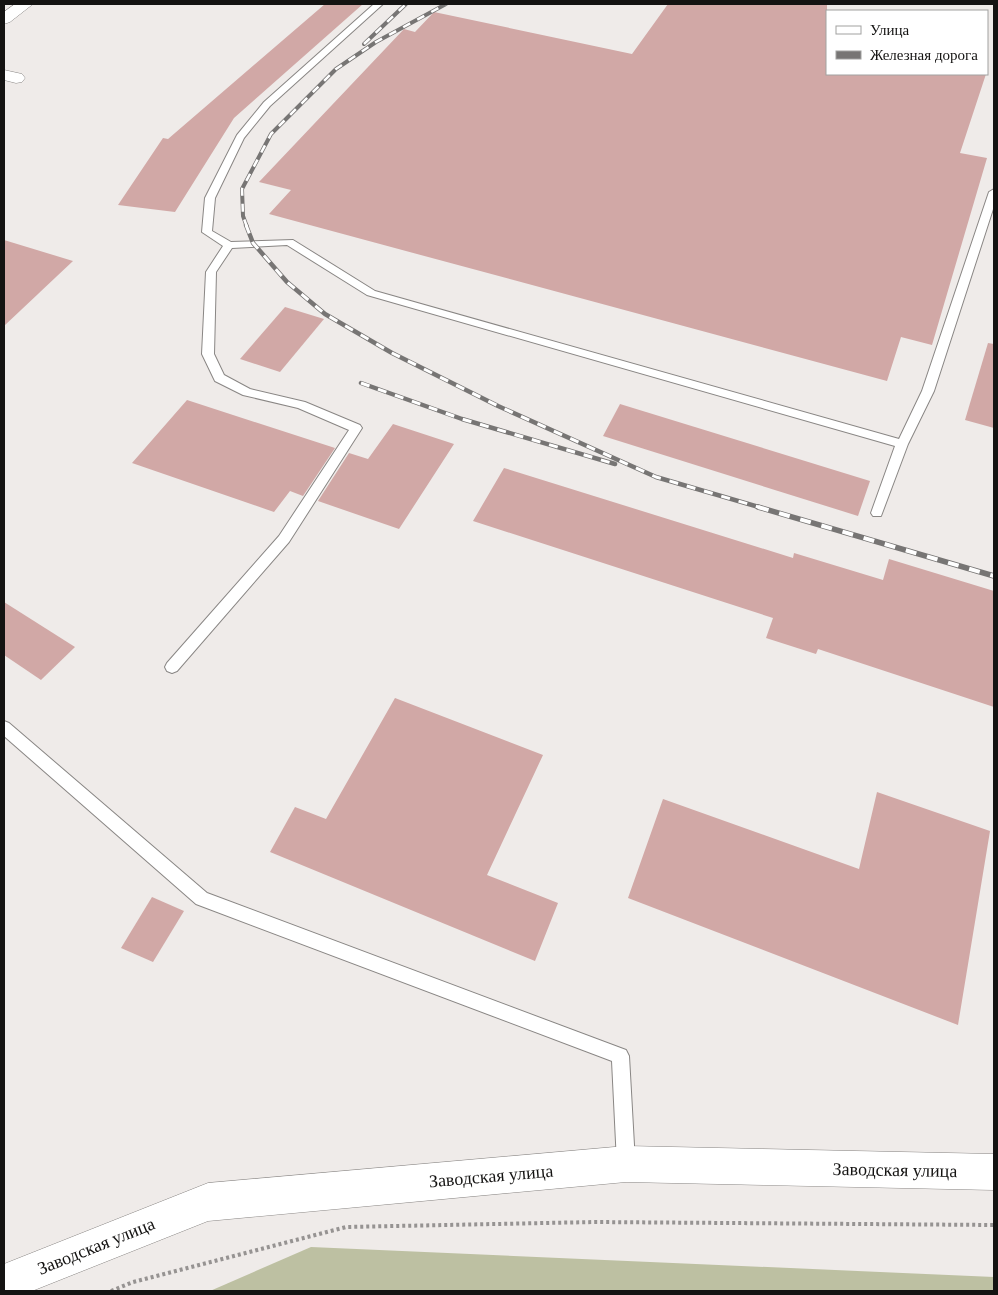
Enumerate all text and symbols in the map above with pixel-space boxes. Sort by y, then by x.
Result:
legend [826,10,988,75]
text: Улица [870,22,909,38]
text: Железная дорога [870,47,978,63]
street label: Заводская улица [832,1159,958,1181]
street label: Заводская улица [428,1161,554,1191]
street label: Заводская улица [34,1213,158,1279]

